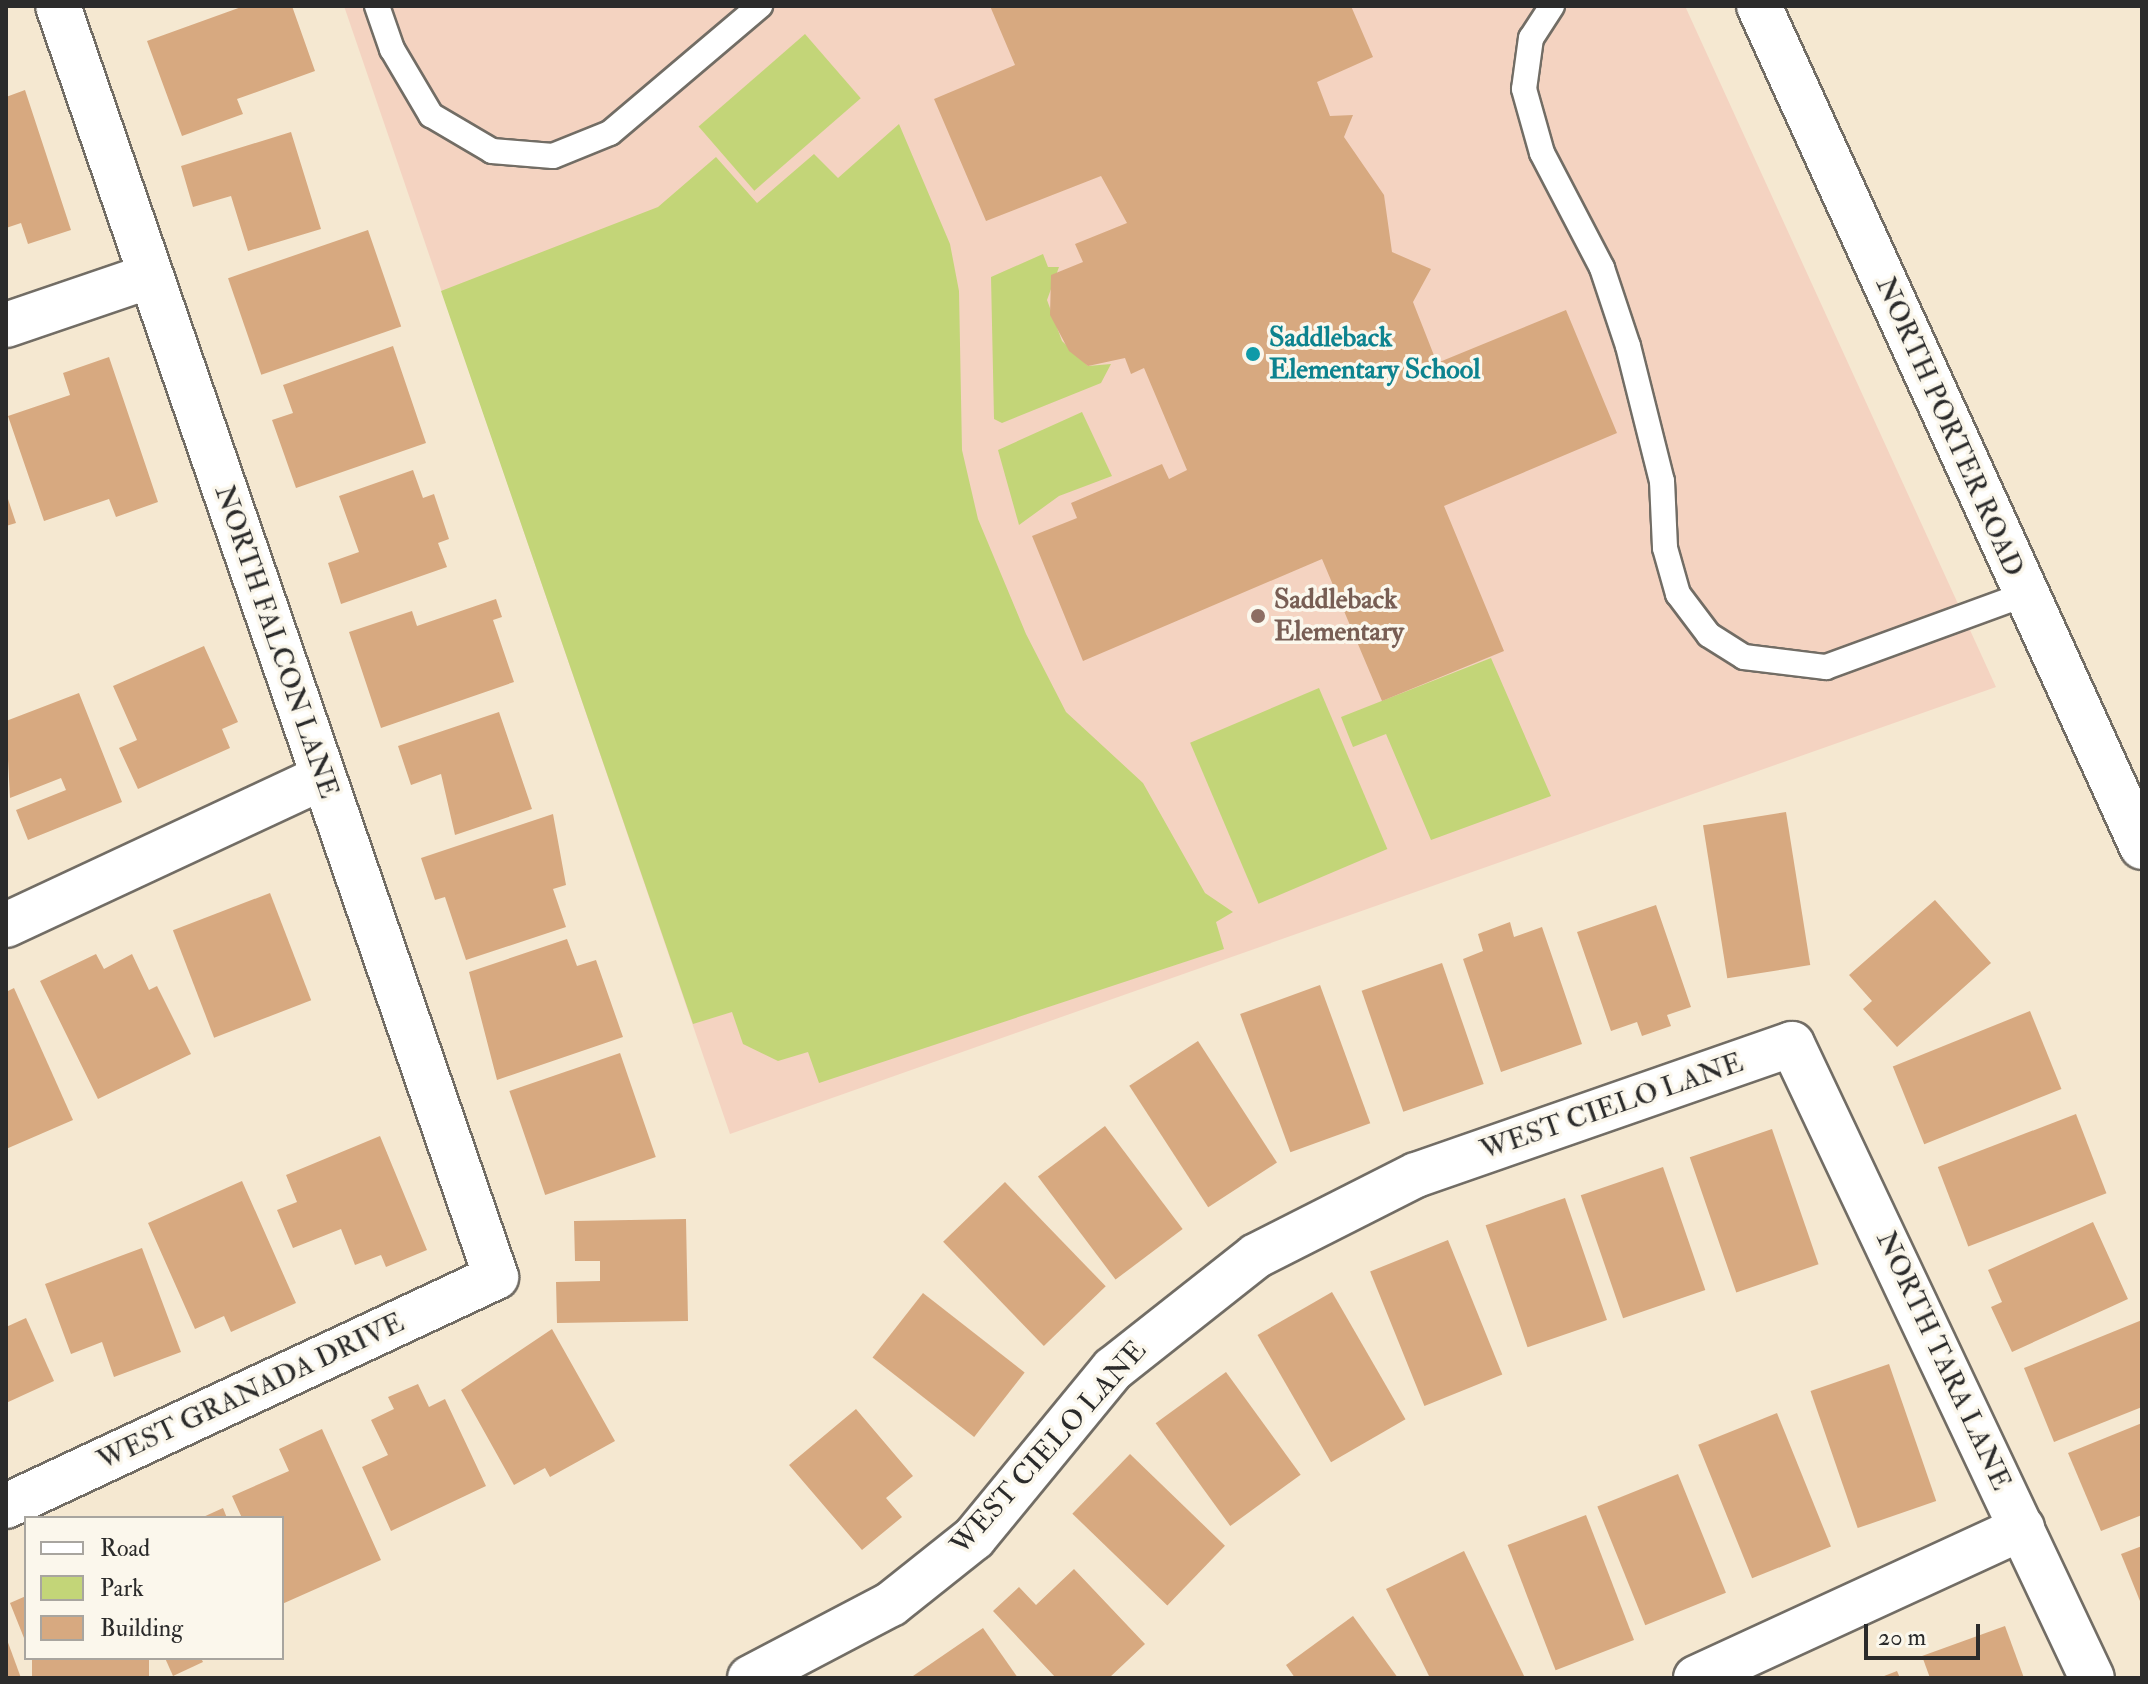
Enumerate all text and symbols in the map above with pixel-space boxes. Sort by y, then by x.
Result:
street label: NORTH PORTER ROAD [1868,272,2030,582]
place label: Saddleback Elementary School [1269,321,1480,387]
marker: Saddleback Elementary School [1244,345,1262,363]
street label: NORTH FALCON LANE [207,481,345,803]
place label: Saddleback Elementary [1274,583,1404,649]
marker: Saddleback Elementary [1249,607,1267,625]
street label: WEST CIELO LANE [1476,1046,1748,1168]
street label: NORTH TARA LANE [1868,1226,2018,1496]
street label: WEST GRANADA DRIVE [92,1306,410,1478]
street label: WEST CIELO LANE [944,1334,1154,1562]
legend [24,1516,284,1660]
text: Road [100,1533,150,1564]
text: Park [100,1573,144,1604]
scale bar [1868,1608,1984,1658]
text: Building [100,1613,183,1644]
text: 20 m [1878,1622,1926,1653]

